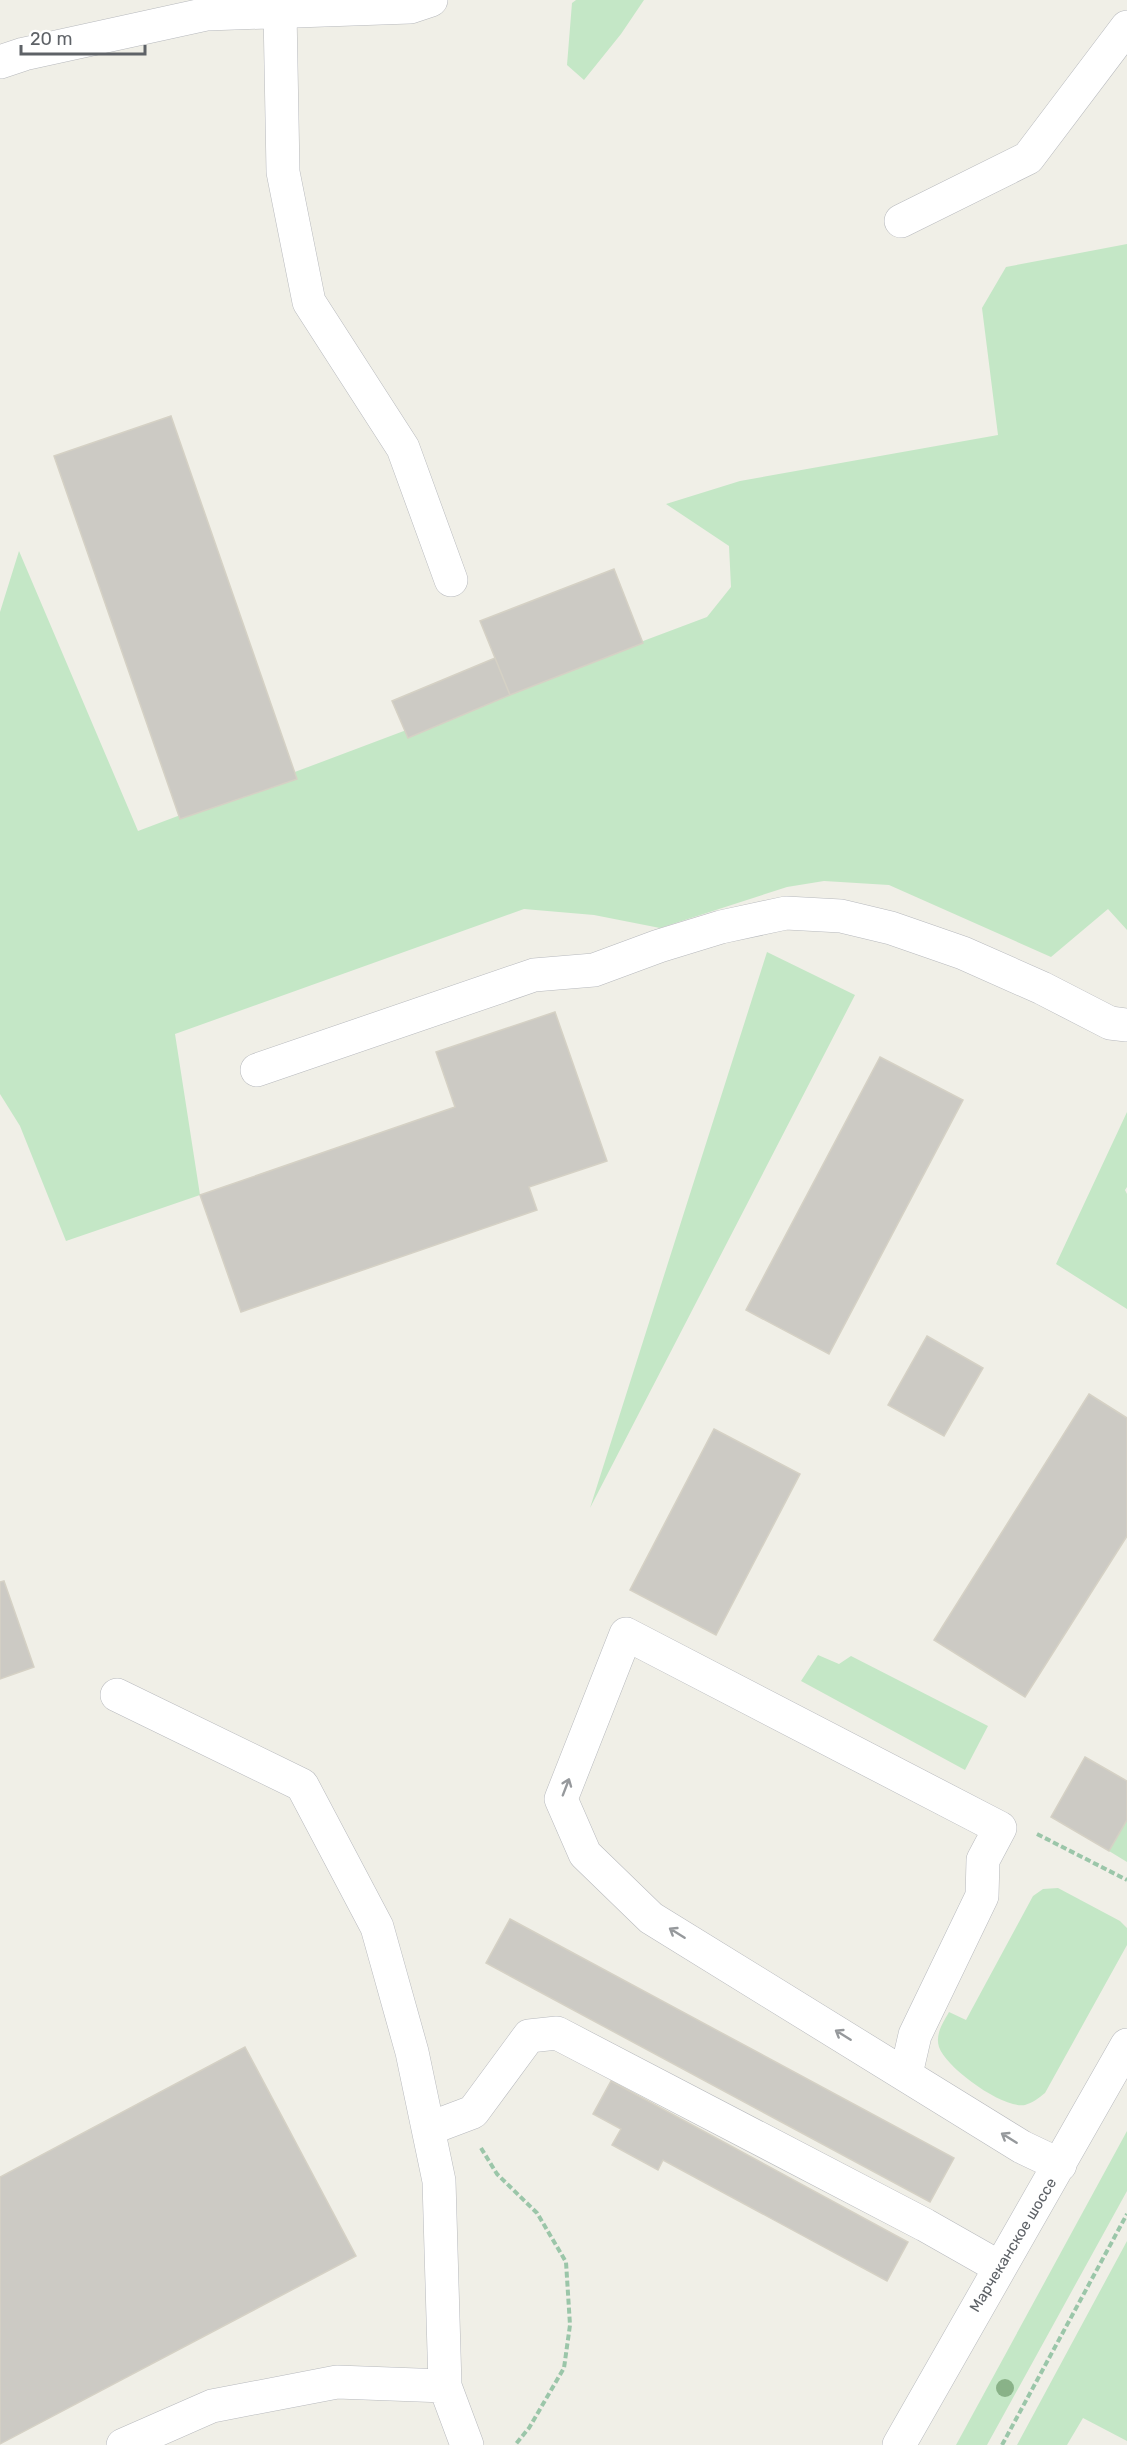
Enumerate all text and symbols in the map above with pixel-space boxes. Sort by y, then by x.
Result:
scale bar [21,18,146,56]
text: 20 m [30,28,72,50]
one-way arrow [561,1778,572,1796]
one-way arrow [669,1927,686,1939]
one-way arrow [835,2029,852,2041]
one-way arrow [1000,2132,1017,2145]
street label: Марчеканское шоссе [966,2175,1060,2315]

